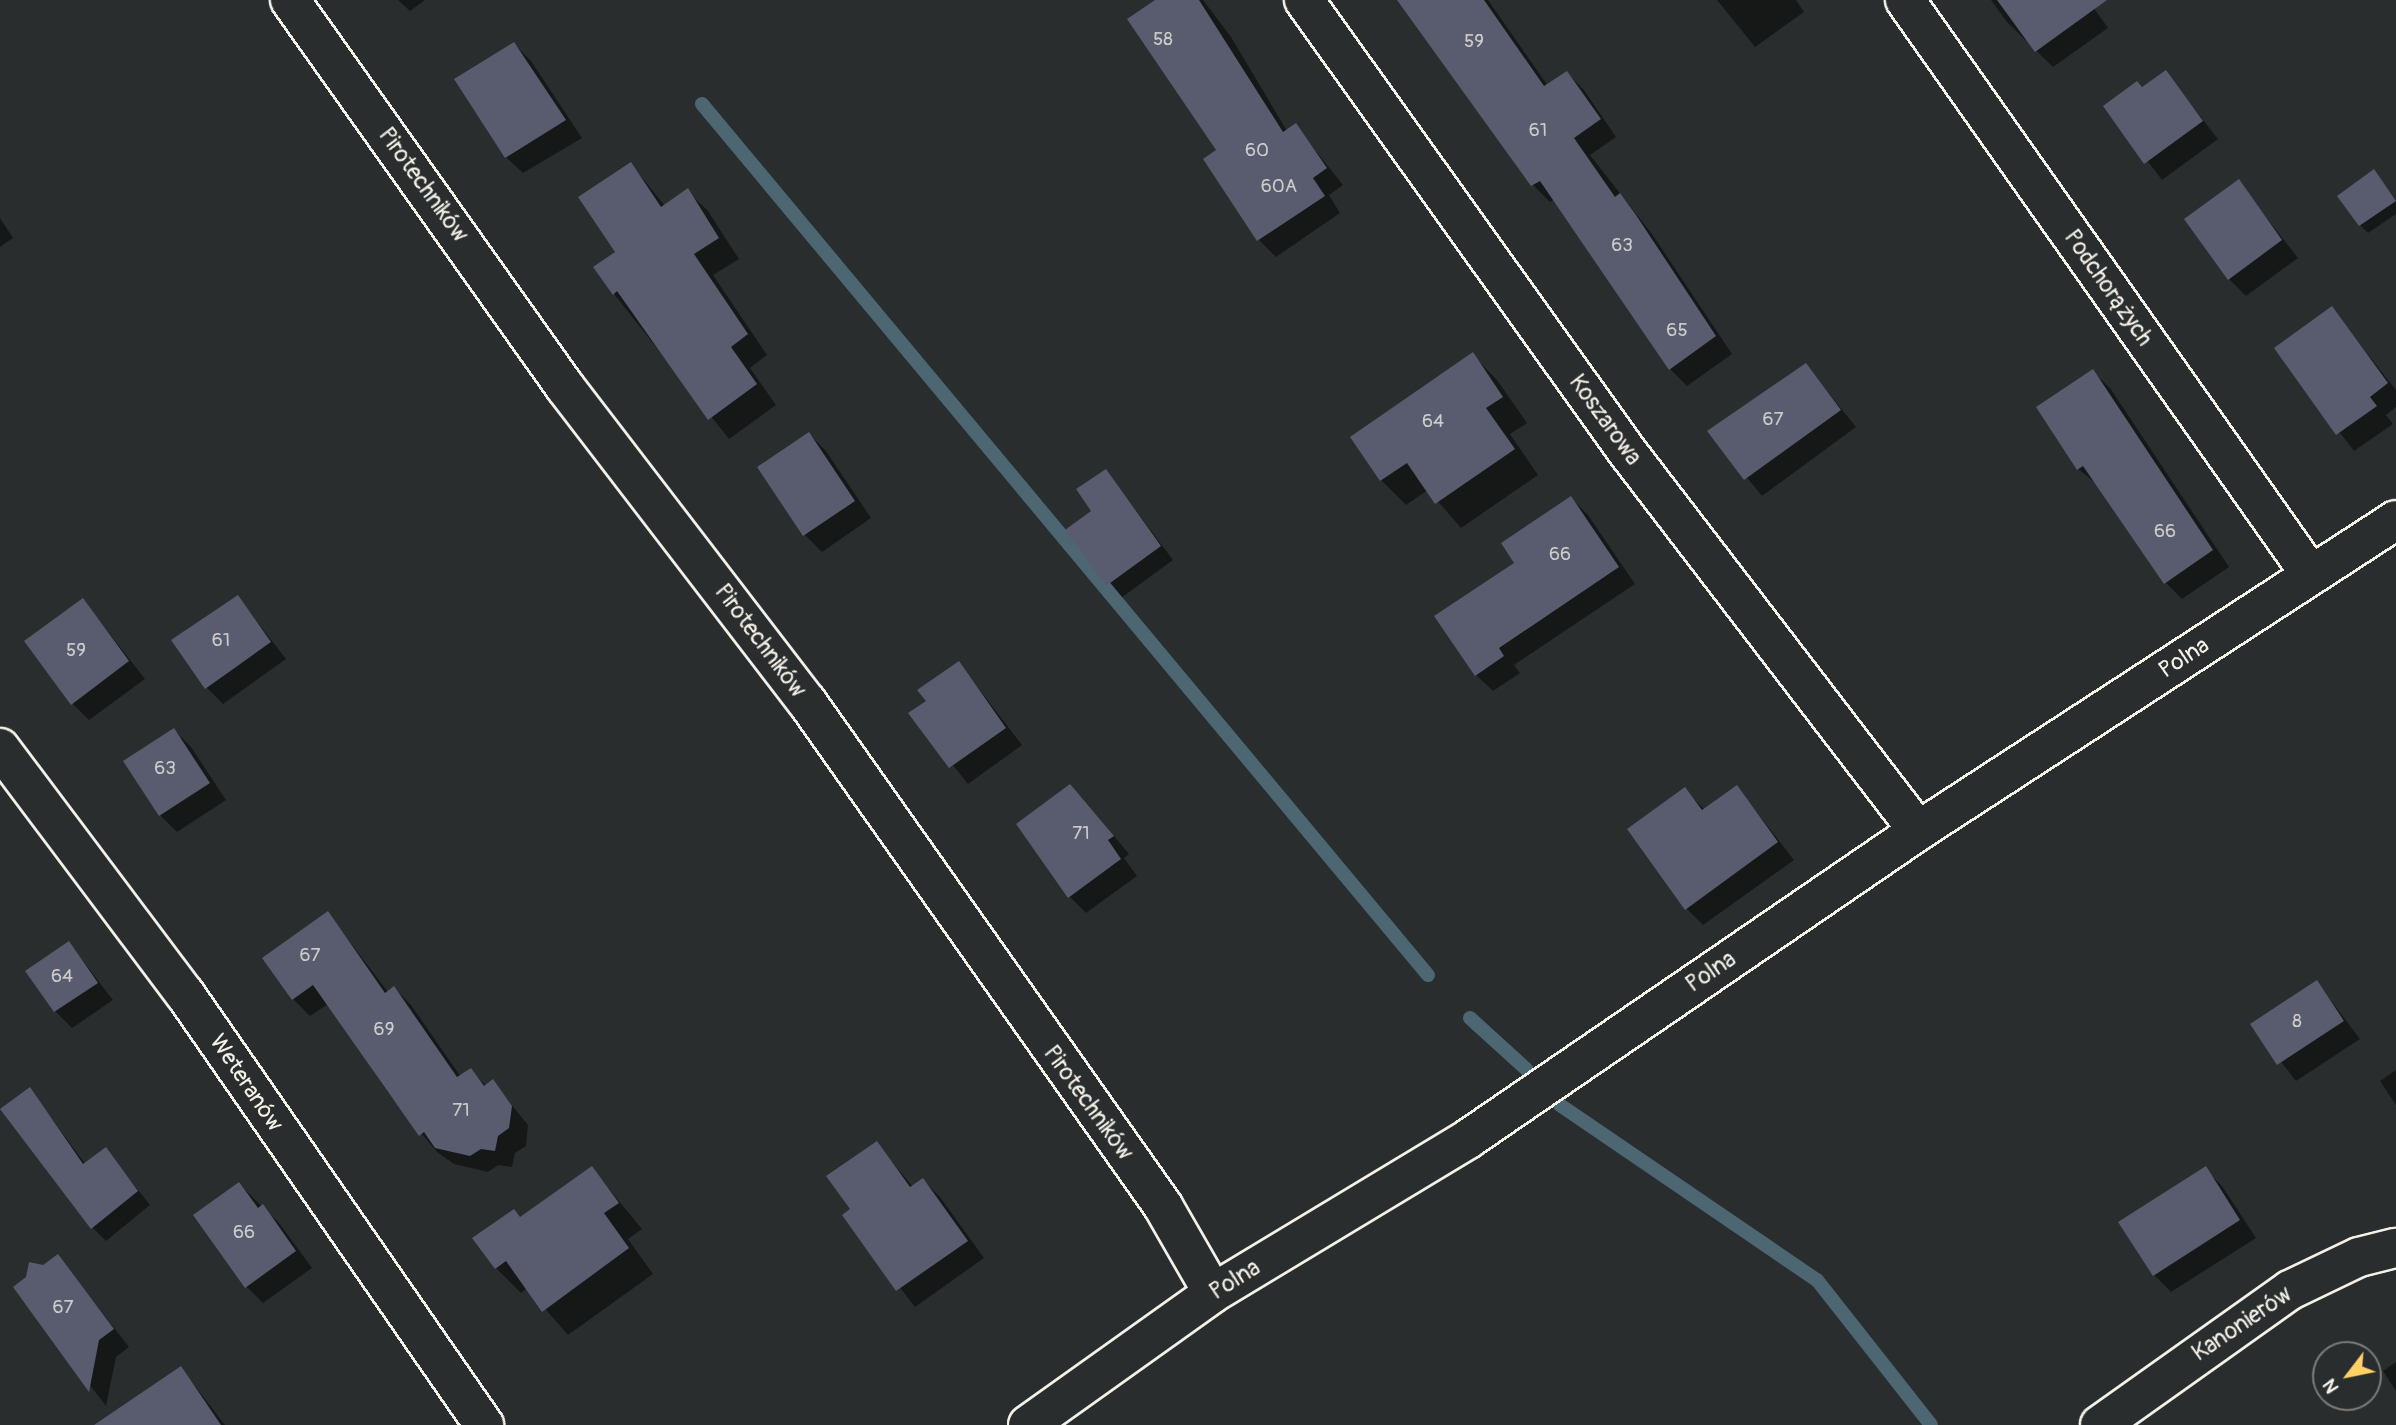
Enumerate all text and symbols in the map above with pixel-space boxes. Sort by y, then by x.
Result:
house number: 58 [1153,29,1173,51]
house number: 59 [1464,31,1484,53]
house number: 61 [1529,120,1547,142]
street label: Pirotechników [372,122,474,248]
house number: 60 [1245,140,1269,162]
house number: 60A [1261,176,1297,198]
street label: Podchorążych [2058,225,2158,351]
house number: 63 [1611,235,1633,257]
house number: 65 [1666,320,1688,342]
street label: Koszarowa [1563,369,1647,471]
house number: 67 [1763,409,1783,431]
house number: 64 [1422,411,1444,433]
house number: 66 [2154,521,2176,543]
house number: 66 [1549,544,1571,566]
street label: Pirotechników [708,579,812,703]
house number: 61 [212,630,230,652]
street label: Polna [2154,632,2214,684]
house number: 59 [66,640,86,662]
house number: 63 [154,758,176,780]
house number: 71 [1072,823,1090,845]
house number: 67 [300,945,320,967]
street label: Polna [1681,945,1741,999]
house number: 64 [51,966,73,988]
house number: 8 [2292,1011,2302,1033]
house number: 69 [374,1019,394,1041]
street label: Weteranów [204,1029,288,1137]
street label: Pirotechników [1037,1040,1139,1166]
house number: 71 [452,1100,470,1122]
house number: 66 [233,1222,255,1244]
street label: Polna [1205,1254,1265,1306]
street label: Kanonierów [2187,1281,2297,1367]
house number: 67 [53,1297,73,1319]
north arrow [2312,1341,2382,1411]
text: N [2317,1374,2344,1398]

